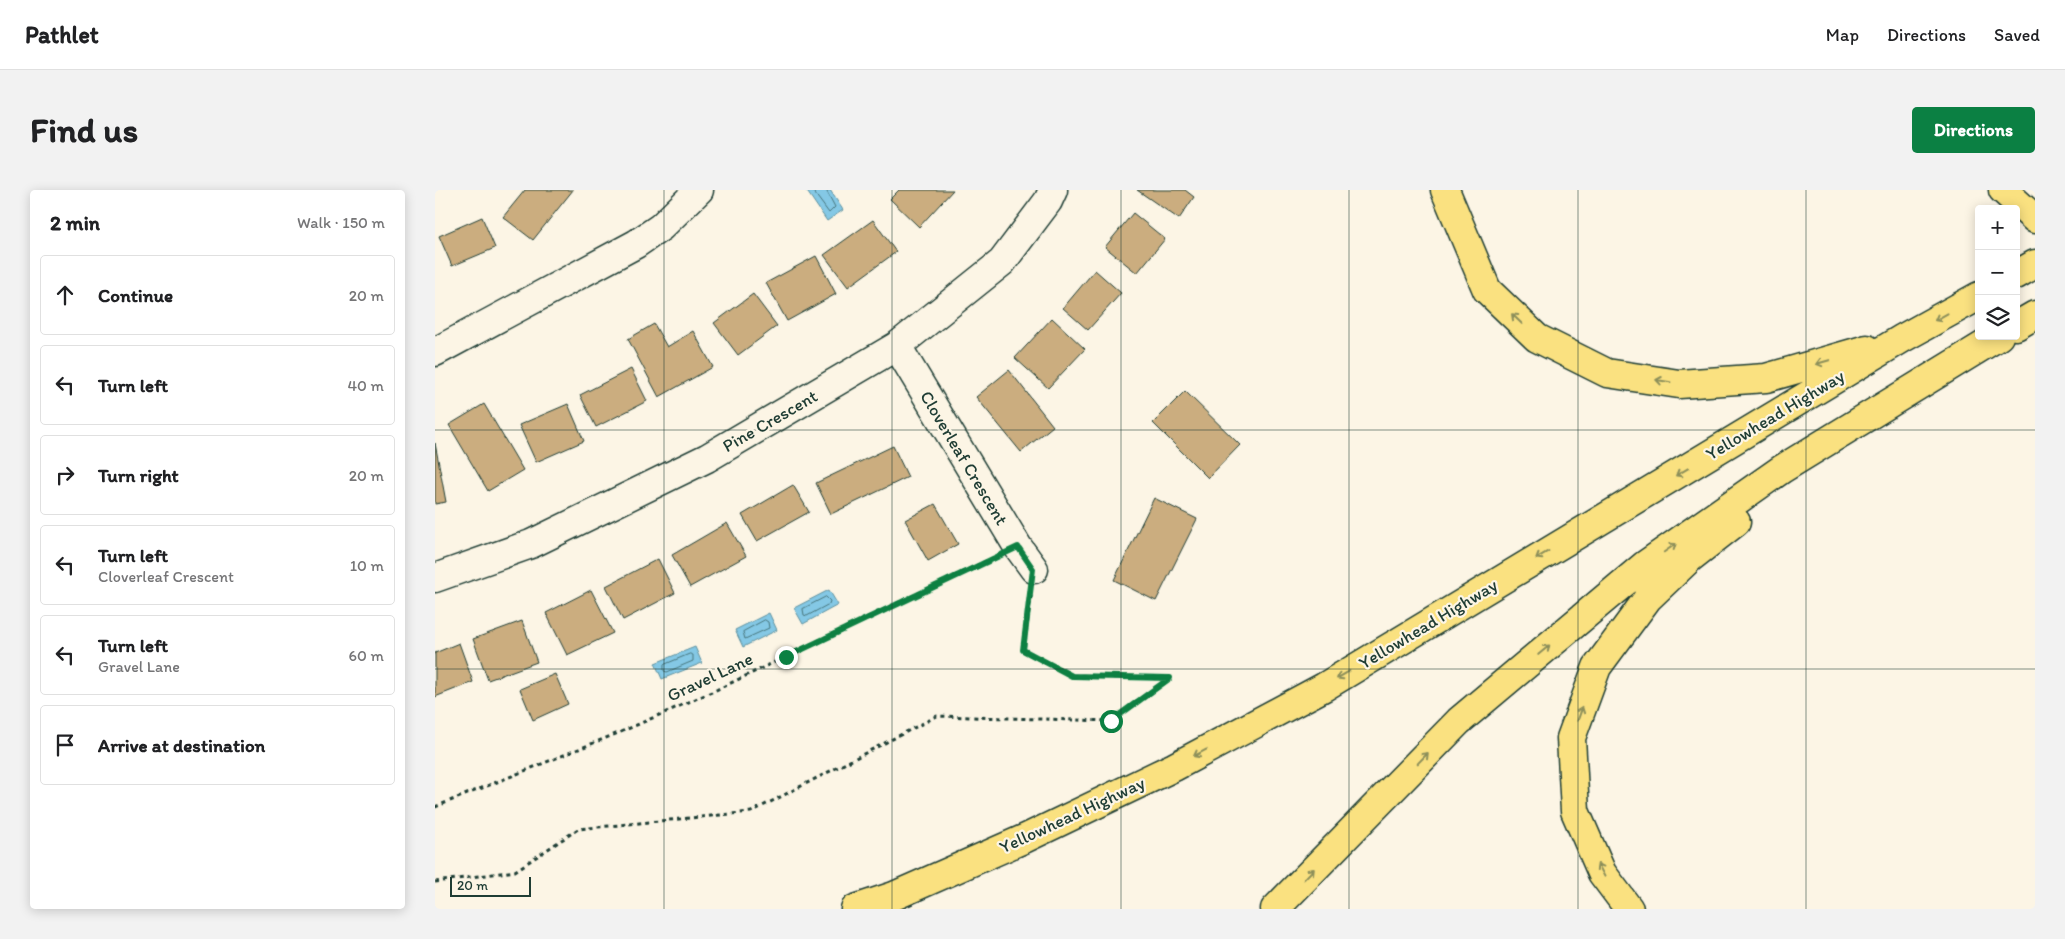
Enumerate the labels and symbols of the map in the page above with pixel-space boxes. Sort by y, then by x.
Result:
one-way arrow [1511,313,1523,325]
one-way arrow [1934,313,1949,322]
one-way arrow [1815,357,1831,367]
street label: Yellowhead Highway [1702,365,1849,465]
one-way arrow [1655,376,1671,386]
street label: Pine Crescent [719,385,822,457]
street label: Cloverleaf Crescent [915,387,1013,529]
one-way arrow [1675,467,1689,477]
one-way arrow [1663,543,1677,553]
one-way arrow [1536,551,1550,561]
street label: Yellowhead Highway [1355,574,1502,674]
one-way arrow [1537,644,1550,655]
route end [775,646,798,669]
street label: Gravel Lane [664,648,756,706]
one-way arrow [1336,671,1350,681]
one-way arrow [1576,707,1585,723]
route start [1100,710,1123,733]
one-way arrow [1193,748,1208,758]
one-way arrow [1417,752,1429,764]
street label: Yellowhead Highway [996,771,1149,858]
one-way arrow [1596,862,1606,877]
one-way arrow [1303,868,1315,880]
scale bar [450,874,531,897]

